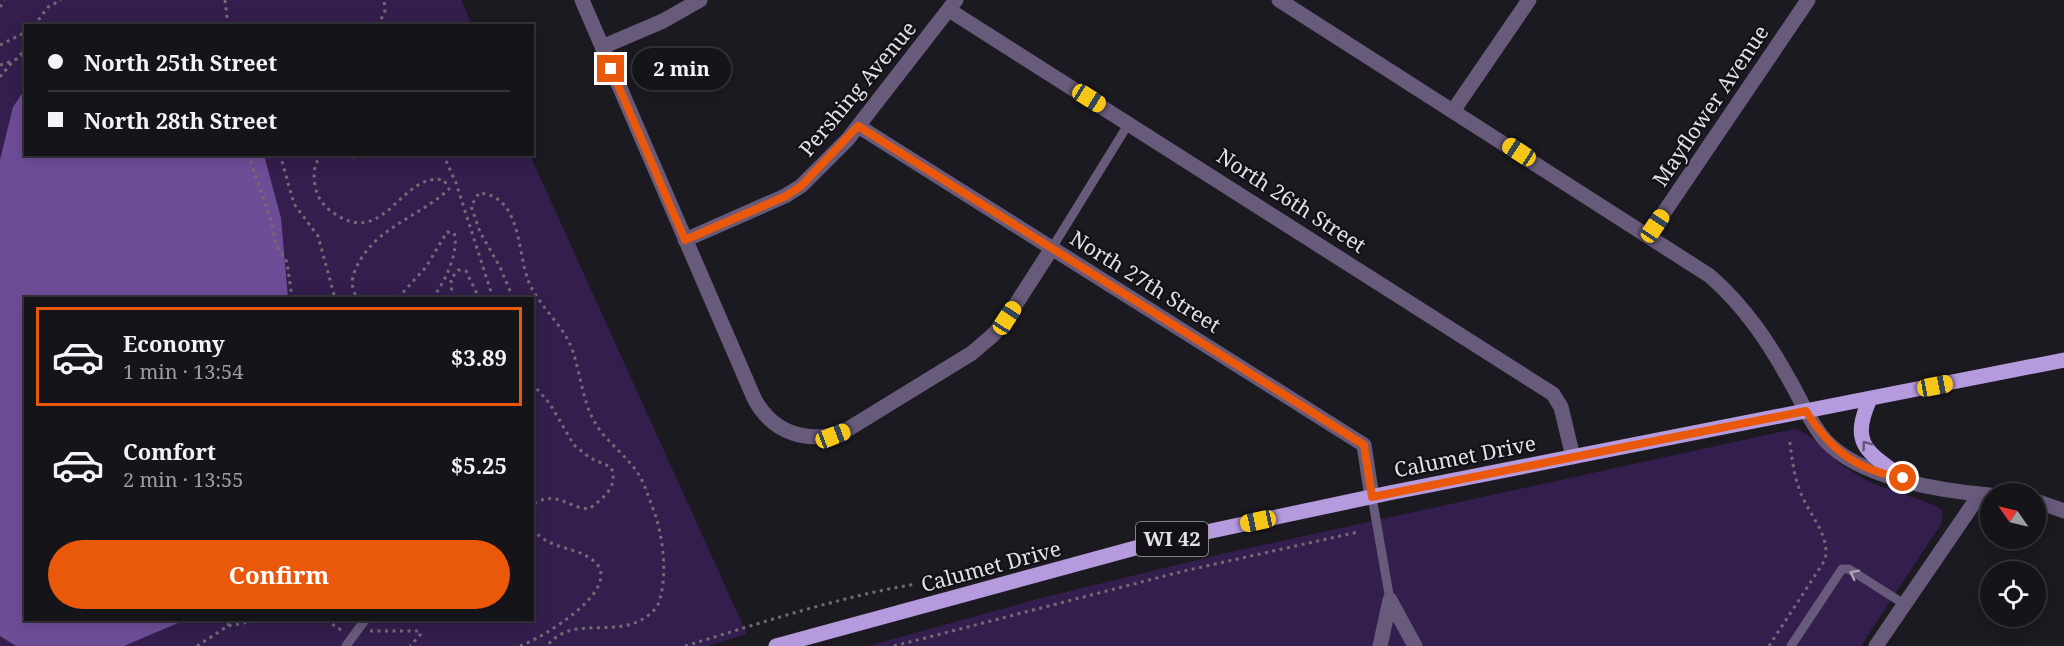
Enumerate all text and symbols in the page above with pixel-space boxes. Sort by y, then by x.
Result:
street label: Pershing Avenue [792,15,922,162]
street label: Mayflower Avenue [1646,19,1775,192]
text: North 25th Street [84,47,277,77]
callout: 2 min [632,48,731,90]
route end [597,55,624,82]
text: 2 min [653,55,710,82]
car [1069,81,1109,115]
text: North 28th Street [84,105,277,135]
car [1499,135,1539,169]
street label: North 26th Street [1212,141,1371,259]
car [1637,206,1673,246]
street label: North 27th Street [1065,224,1226,339]
car [990,298,1024,338]
text: Economy [123,328,225,358]
icon: car [51,330,105,384]
text: $3.89 [451,342,507,372]
text: 1 min · 13:54 [123,358,243,385]
car [1916,374,1954,398]
car [813,421,853,451]
street label: Calumet Drive [1392,429,1538,483]
text: Comfort [123,436,216,466]
icon: car [51,438,105,492]
one-way arrow [1862,441,1873,452]
text: $5.25 [451,450,507,480]
route start [1889,464,1916,491]
text: 2 min · 13:55 [123,466,243,493]
north arrow [1980,483,2046,549]
map controls [1980,483,2046,627]
car [1239,508,1277,534]
road number: WI 42 [1136,522,1208,556]
street label: Calumet Drive [918,534,1064,598]
button: Confirm [48,540,510,609]
button: locate [1980,561,2046,627]
one-way arrow [1849,569,1860,581]

